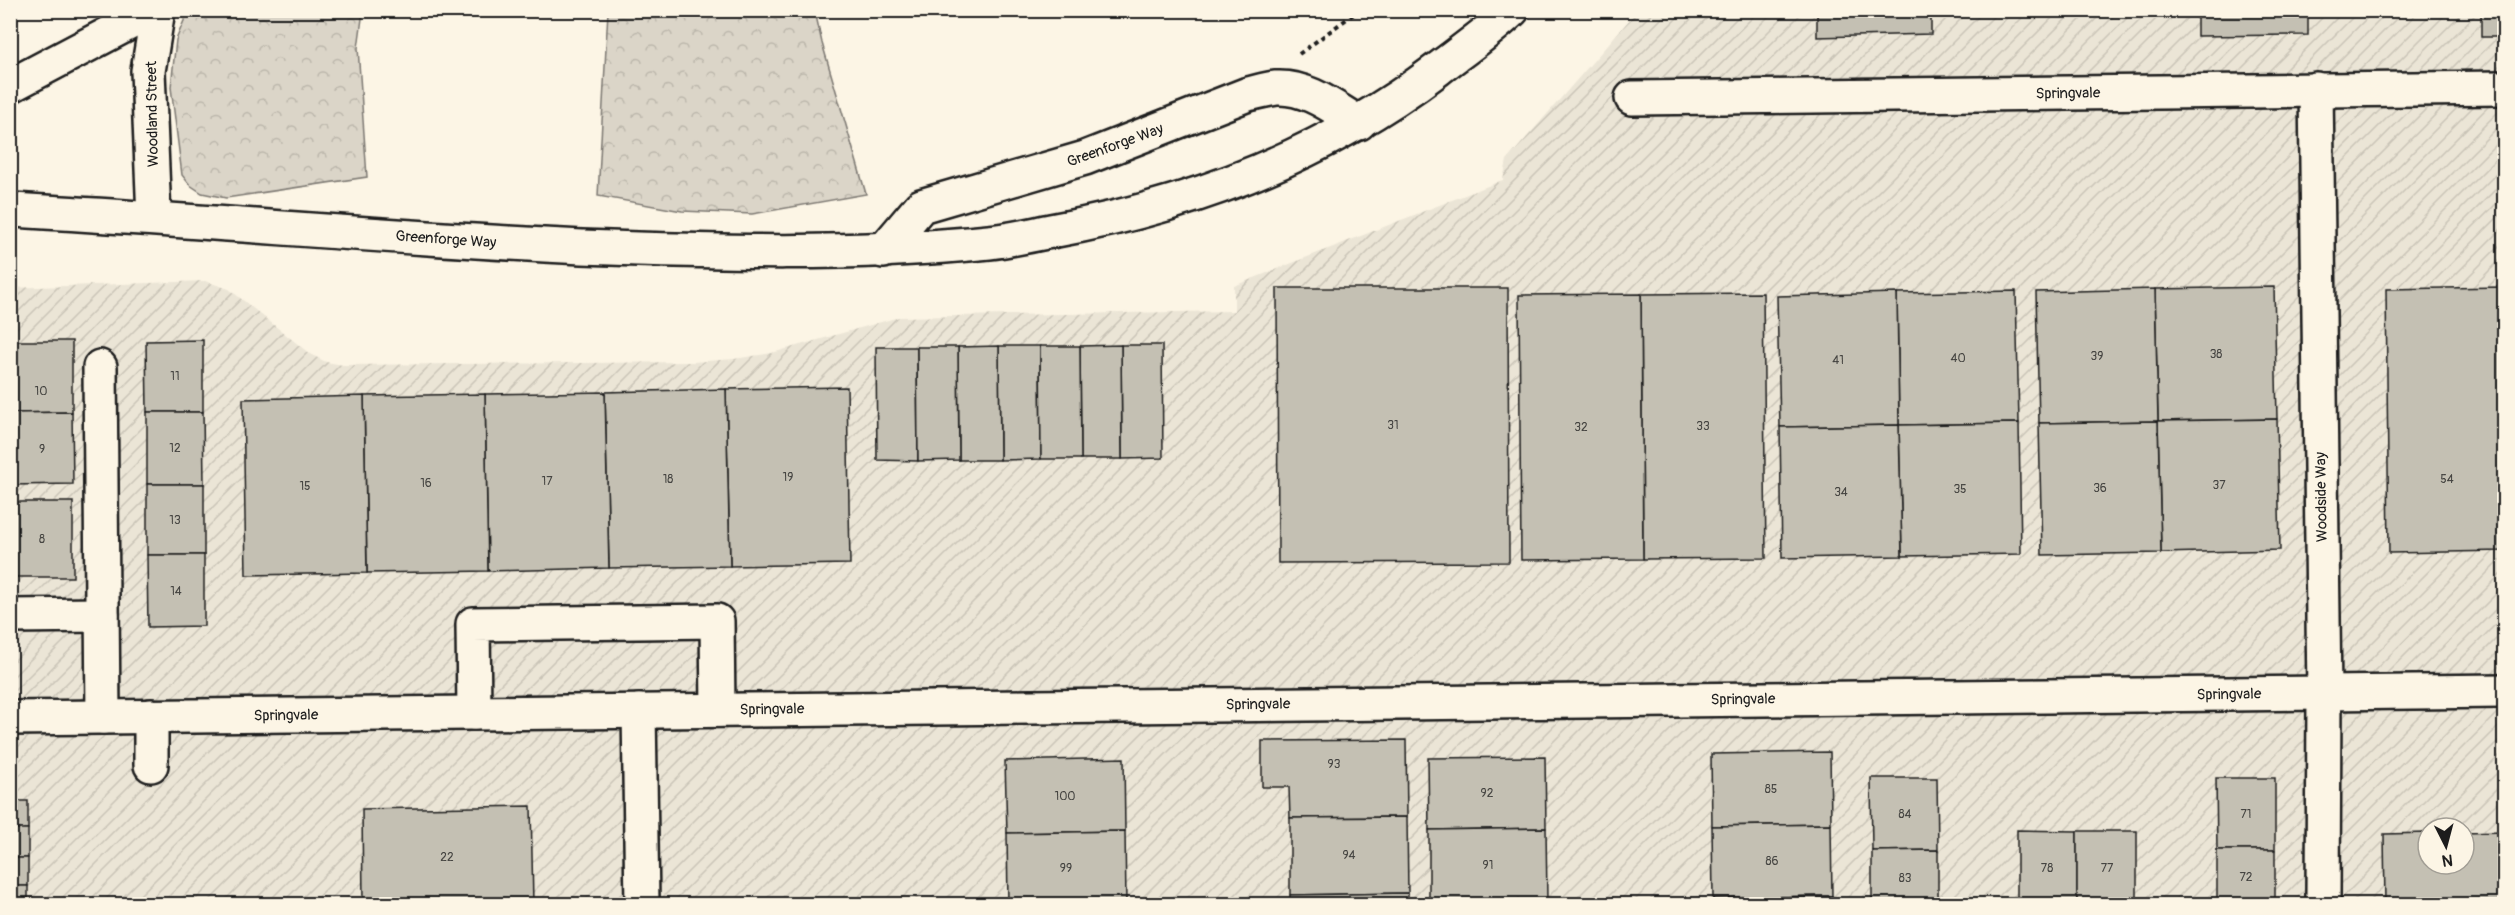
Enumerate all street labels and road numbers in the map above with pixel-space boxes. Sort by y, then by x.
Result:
street label: Woodland Street [142,60,163,167]
street label: Springvale [2036,83,2101,104]
street label: Greenforge Way [1064,119,1166,172]
street label: Greenforge Way [395,227,498,253]
street label: Woodside Way [2311,451,2332,542]
street label: Springvale [2197,684,2262,705]
street label: Springvale [1711,689,1776,710]
street label: Springvale [1226,694,1291,715]
street label: Springvale [740,699,805,720]
street label: Springvale [254,705,319,726]

